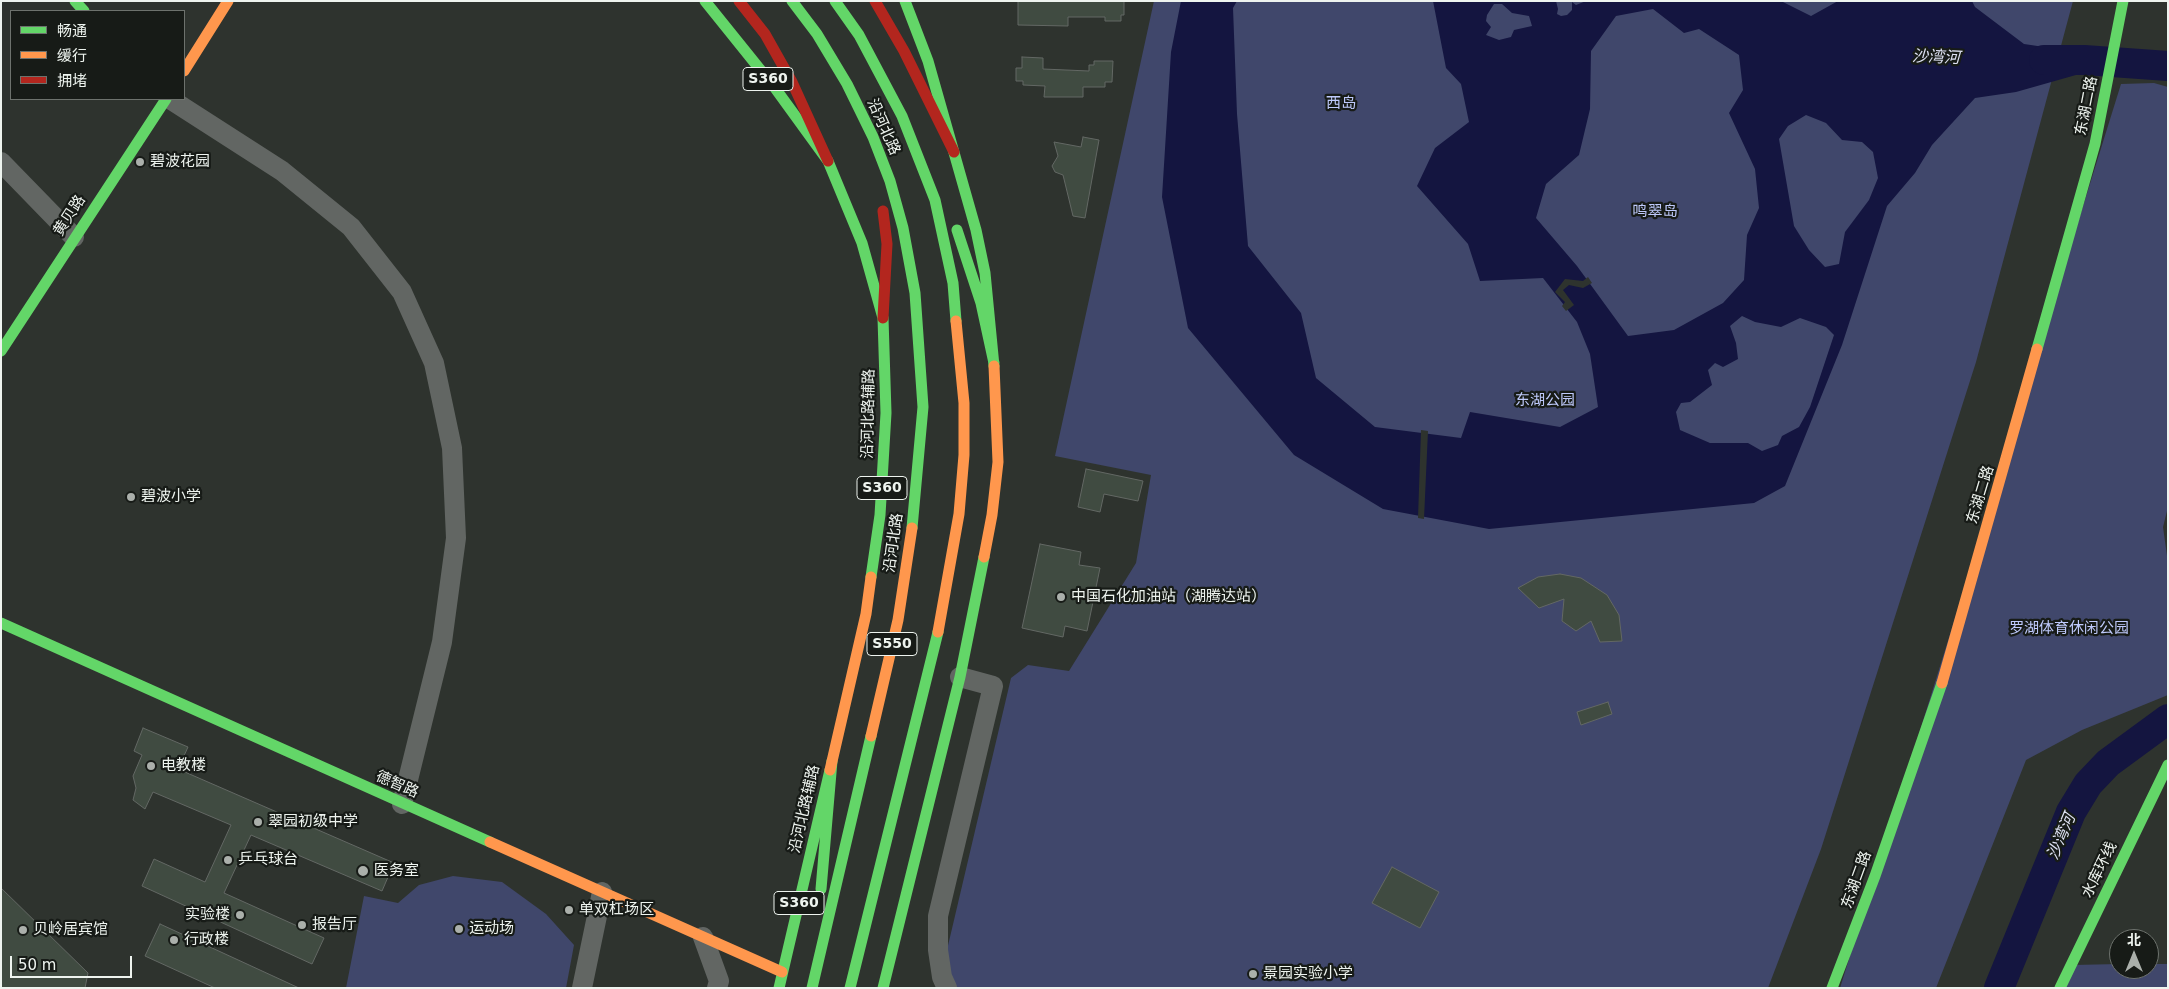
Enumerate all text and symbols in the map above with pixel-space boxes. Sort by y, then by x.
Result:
legend [10,10,185,100]
text: 畅通 [57,22,87,40]
text: 缓行 [57,47,87,65]
water label: 沙湾河 [1912,48,1960,68]
road number: S360 [743,68,793,90]
text: 拥堵 [57,72,87,90]
street label: 东湖二路 [2072,75,2102,137]
park label: 西岛 [1326,95,1356,113]
street label: 沿河北路 [863,96,903,158]
place label: 碧波花园 [150,153,210,171]
marker: 碧波花园 [134,156,146,168]
street label: 黄贝路 [50,192,90,240]
park label: 鸣翠岛 [1633,203,1677,221]
street label: 沿河北路辅路 [859,369,879,459]
park label: 东湖公园 [1515,392,1575,410]
street label: 东湖二路 [1964,464,1998,526]
road number: S360 [857,476,907,499]
place label: 碧波小学 [141,488,201,506]
marker: 碧波小学 [125,491,137,503]
street label: 沿河北路 [881,512,907,574]
place label: 中国石化加油站（湖腾达站） [1071,588,1266,606]
marker: 中国石化加油站（湖腾达站） [1055,591,1067,603]
park label: 罗湖体育休闲公园 [2009,620,2129,638]
road number: S550 [867,633,917,656]
place label: 电教楼 [161,757,206,775]
marker: 电教楼 [145,760,157,772]
street label: 沿河北路辅路 [786,763,824,855]
street label: 德智路 [373,768,421,802]
water label: 沙湾河 [2044,811,2080,863]
place label: 翠园初级中学 [268,813,358,831]
marker: 翠园初级中学 [252,816,264,828]
street label: 水库环线 [2079,839,2121,901]
street label: 东湖二路 [1838,849,1876,911]
place label: 乒乓球台 [238,851,298,869]
marker: 乒乓球台 [222,854,234,866]
place label: 医务室 [374,862,419,880]
marker: 医务室 [356,864,370,878]
road number: S360 [774,891,824,914]
place label: 单双杠场区 [579,901,654,919]
marker: 单双杠场区 [563,904,575,916]
place label: 实验楼 [185,906,230,924]
marker: 实验楼 [234,909,246,921]
place label: 报告厅 [312,916,357,934]
marker: 报告厅 [296,919,308,931]
place label: 运动场 [469,920,514,938]
place label: 贝岭居宾馆 [33,921,108,939]
marker: 运动场 [453,923,465,935]
marker: 贝岭居宾馆 [17,924,29,936]
north arrow [2109,929,2159,979]
place label: 行政楼 [184,931,229,949]
text: 北 [2127,932,2141,948]
marker: 行政楼 [168,934,180,946]
scale bar [12,946,135,978]
text: 50 m [18,956,56,974]
place label: 景园实验小学 [1263,965,1353,983]
marker: 景园实验小学 [1247,968,1259,980]

